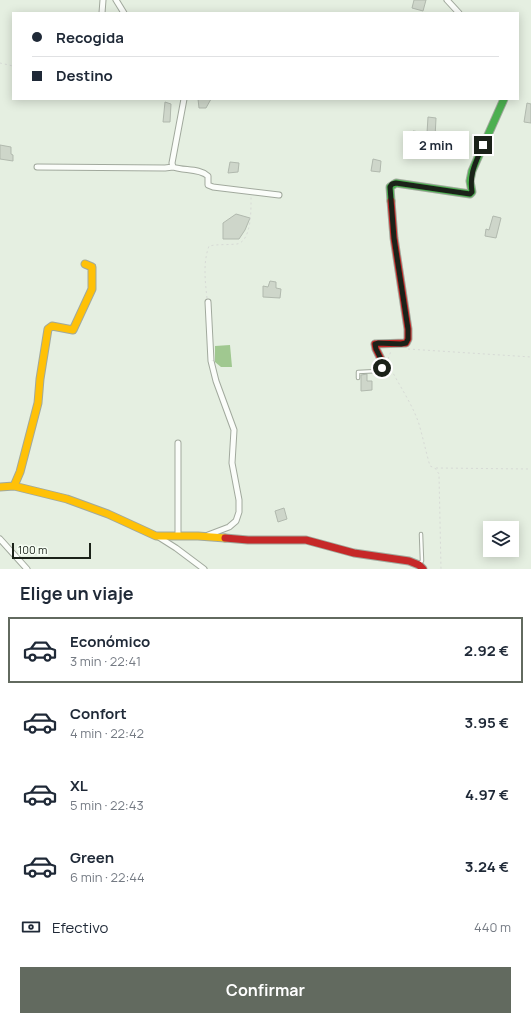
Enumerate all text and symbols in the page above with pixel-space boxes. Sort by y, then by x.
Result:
text: Recogida [56,27,124,48]
text: Destino [56,65,113,86]
callout: 2 min [403,131,469,159]
text: 2 min [419,136,453,154]
route end [474,136,492,154]
route start [373,359,391,377]
map controls [483,521,519,557]
button: layers [483,521,519,557]
scale bar [12,541,91,560]
text: 100 m [18,542,47,557]
text: Elige un viaje [20,581,134,605]
text: Económico [70,631,150,652]
icon: car [22,632,58,668]
text: 2.92 € [464,640,509,661]
text: 3 min · 22:41 [70,652,141,670]
text: Confort [70,703,127,724]
icon: car [22,704,58,740]
text: 3.95 € [464,712,509,733]
text: 4 min · 22:42 [70,724,144,742]
text: XL [70,775,88,796]
icon: car [22,776,58,812]
text: 4.97 € [465,784,509,805]
text: 5 min · 22:43 [70,796,144,814]
text: Green [70,847,114,868]
icon: car [22,848,58,884]
text: 3.24 € [465,856,509,877]
text: 6 min · 22:44 [70,868,145,886]
icon: cash [20,916,42,938]
text: Efectivo [52,917,108,938]
text: 440 m [474,918,511,936]
button: Confirmar [20,967,511,1013]

